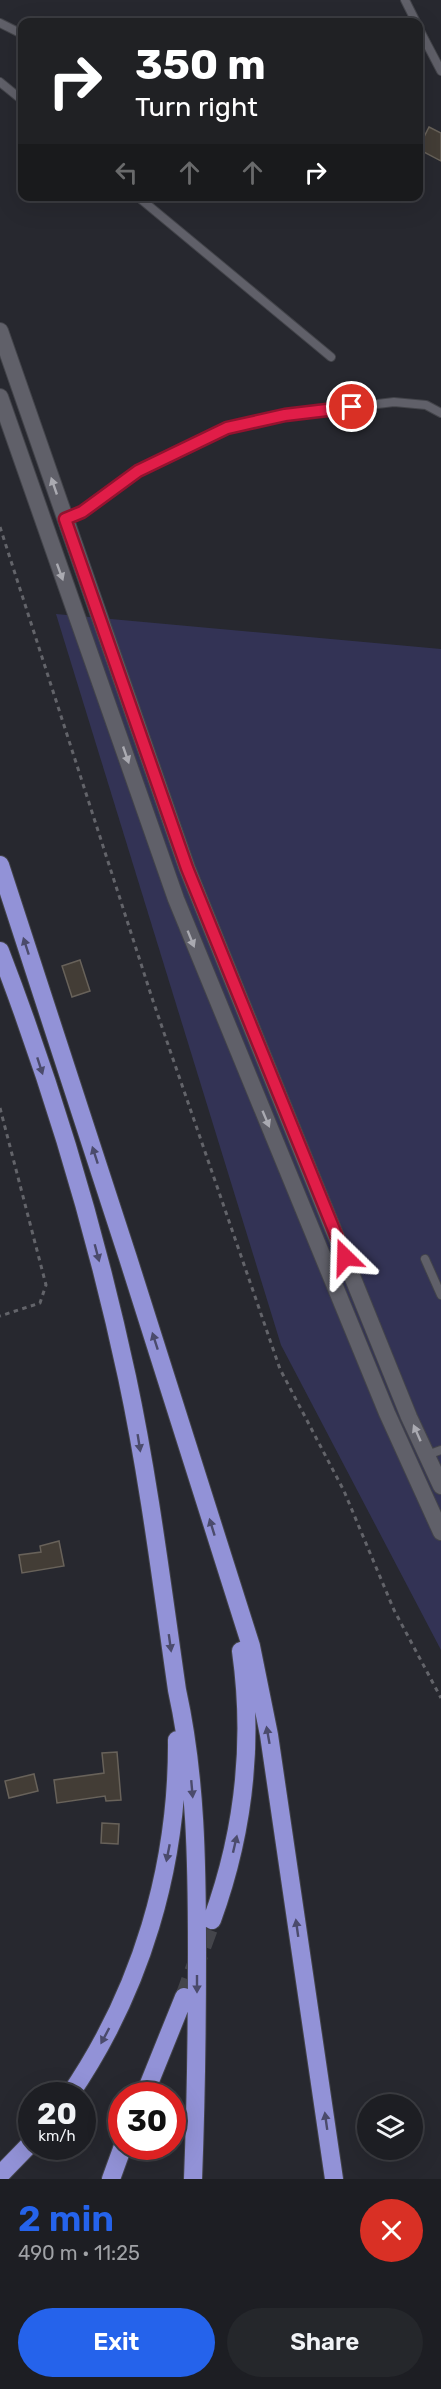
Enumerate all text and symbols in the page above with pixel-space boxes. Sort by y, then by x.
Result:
text: 350 m [135,40,266,90]
icon: right [36,42,114,120]
text: Turn right [135,91,258,123]
icon: left [110,156,143,189]
icon: ahead [173,156,206,189]
icon: ahead [236,156,269,189]
icon: right [299,156,332,189]
pin [326,381,377,432]
icon: arrive [335,390,368,423]
one-way arrow [48,477,58,495]
one-way arrow [56,563,66,581]
one-way arrow [121,747,131,765]
one-way arrow [187,930,196,948]
one-way arrow [21,937,31,955]
one-way arrow [36,1057,46,1075]
one-way arrow [261,1111,270,1128]
one-way arrow [90,1146,99,1164]
position arrow [313,1225,377,1289]
one-way arrow [92,1244,102,1262]
one-way arrow [150,1332,159,1350]
one-way arrow [412,1424,421,1441]
one-way arrow [134,1434,143,1453]
one-way arrow [207,1518,216,1536]
one-way arrow [166,1634,175,1653]
one-way arrow [264,1726,273,1745]
one-way arrow [187,1780,197,1799]
one-way arrow [231,1835,241,1853]
one-way arrow [163,1844,172,1863]
one-way arrow [293,1919,302,1938]
one-way arrow [192,1974,202,1993]
one-way arrow [100,2028,110,2045]
speed limit sign: 30 [108,2082,186,2160]
map controls [357,2094,423,2160]
button: layers [357,2094,423,2160]
text: 20 [37,2096,77,2132]
one-way arrow [321,2112,330,2131]
text: km/h [38,2127,76,2145]
text: 2 min [18,2197,114,2240]
button: close [360,2199,423,2262]
text: 490 m · 11:25 [18,2241,140,2265]
button: Exit [18,2308,215,2377]
button: Share [227,2308,423,2377]

